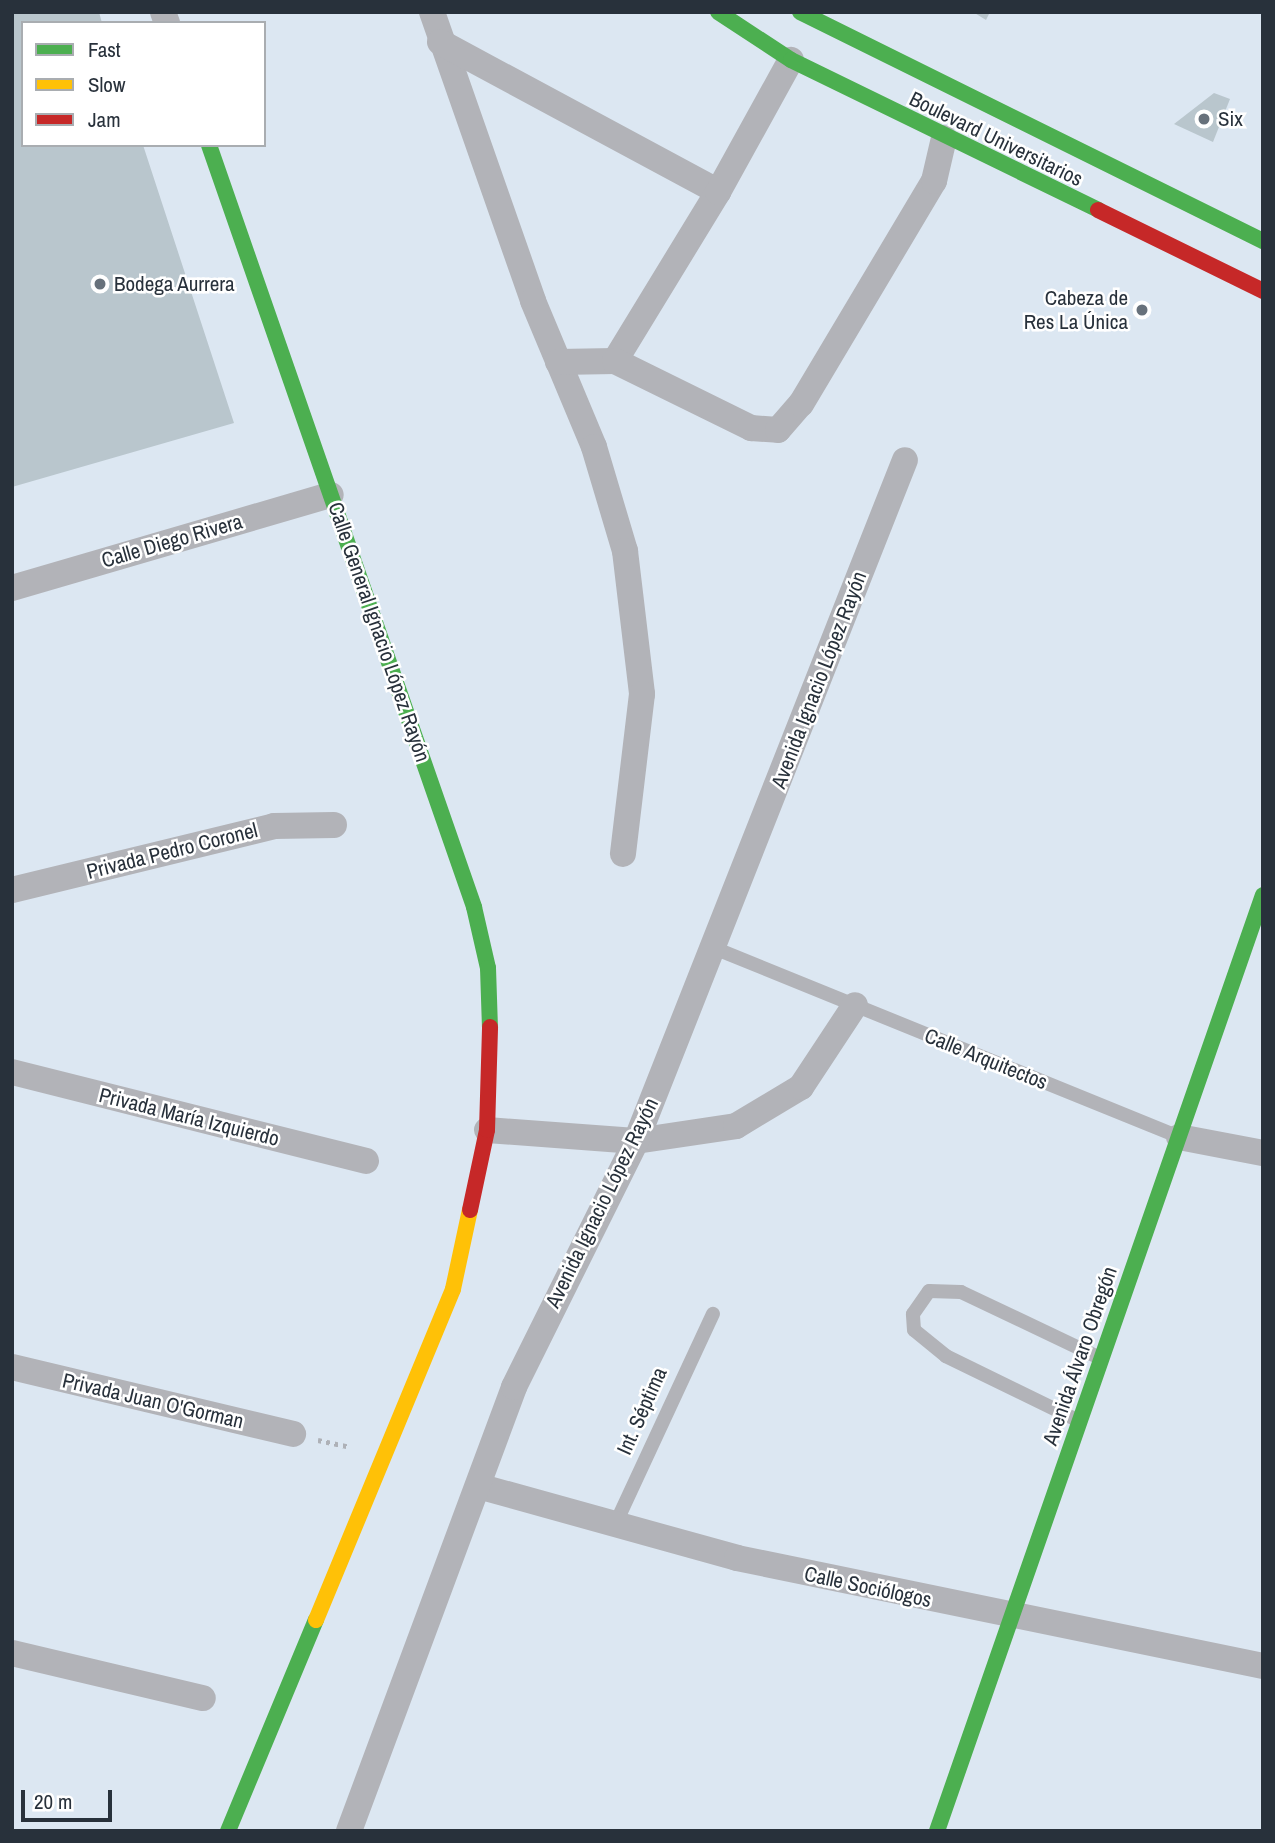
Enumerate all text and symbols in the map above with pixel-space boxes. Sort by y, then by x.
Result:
legend [21,21,266,147]
text: Fast [88,35,121,64]
text: Slow [88,70,125,99]
street label: Boulevard Universitarios [905,86,1087,192]
text: Jam [88,105,121,134]
place label: Six [1218,106,1243,132]
marker: Six [1196,111,1212,127]
place label: Bodega Aurrera [114,271,236,297]
marker: Bodega Aurrera [92,276,108,292]
place label: Cabeza de Res La Única [1024,285,1128,335]
marker: Cabeza de Res La Única [1134,302,1150,318]
street label: Calle General Ignacio López Rayón [323,499,435,765]
street label: Calle Diego Rivera [99,509,245,573]
street label: Avenida Ignacio López Rayón [766,568,872,792]
street label: Privada Pedro Coronel [84,818,260,884]
street label: Calle Arquitectos [920,1023,1052,1095]
street label: Privada María Izquierdo [96,1082,282,1152]
street label: Avenida Ignacio López Rayón [540,1094,664,1312]
street label: Avenida Álvaro Obregón [1037,1263,1123,1449]
street label: Int. Séptima [612,1363,672,1459]
street label: Privada Juan O'Gorman [60,1368,246,1434]
street label: Calle Sociólogos [802,1561,934,1613]
scale bar [24,1776,116,1820]
text: 20 m [34,1787,72,1816]

